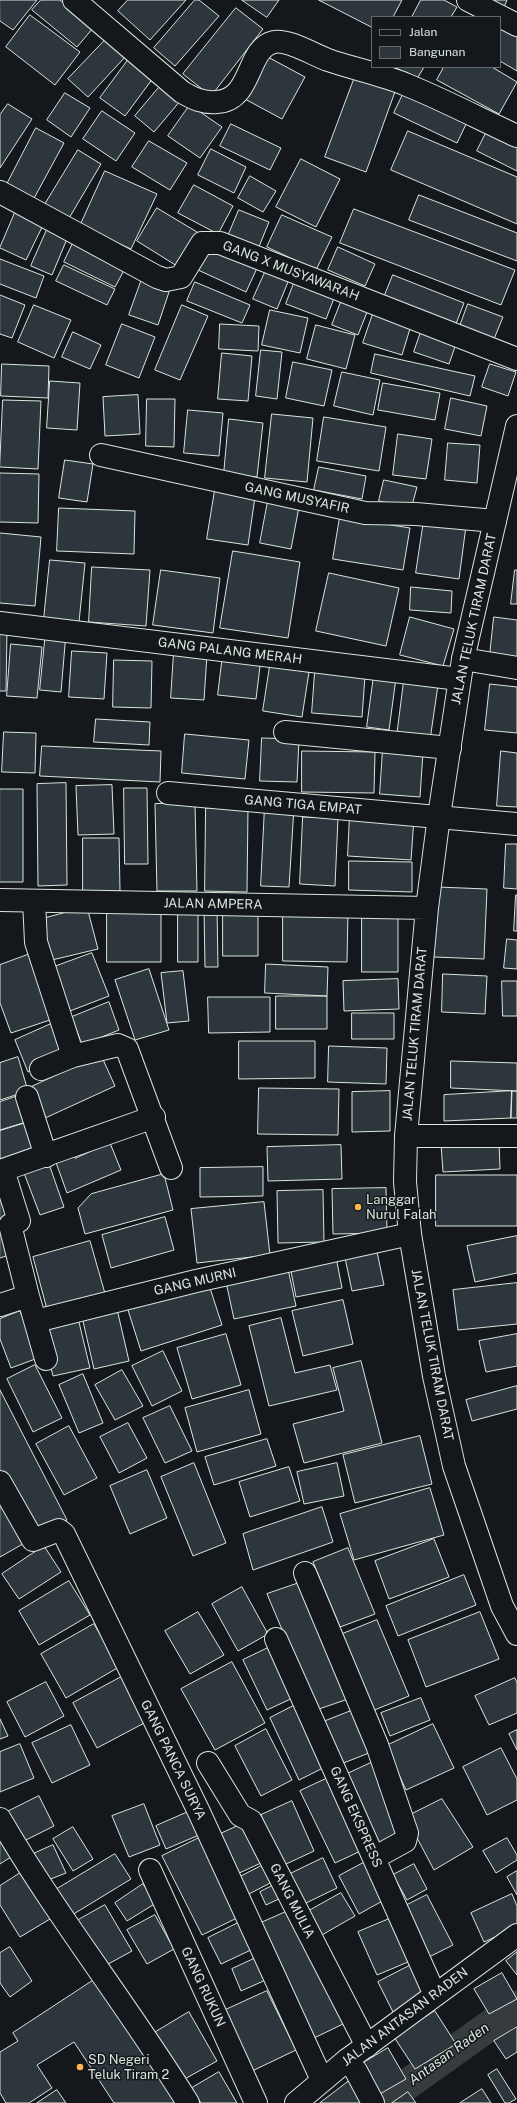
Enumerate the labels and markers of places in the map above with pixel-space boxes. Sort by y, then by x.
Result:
place label: Langgar Nurul Falah [366,1192,437,1223]
marker: Langgar Nurul Falah [353,1202,363,1212]
place label: SD Negeri Teluk Tiram 2 [88,2052,169,2083]
marker: SD Negeri Teluk Tiram 2 [75,2062,85,2072]

